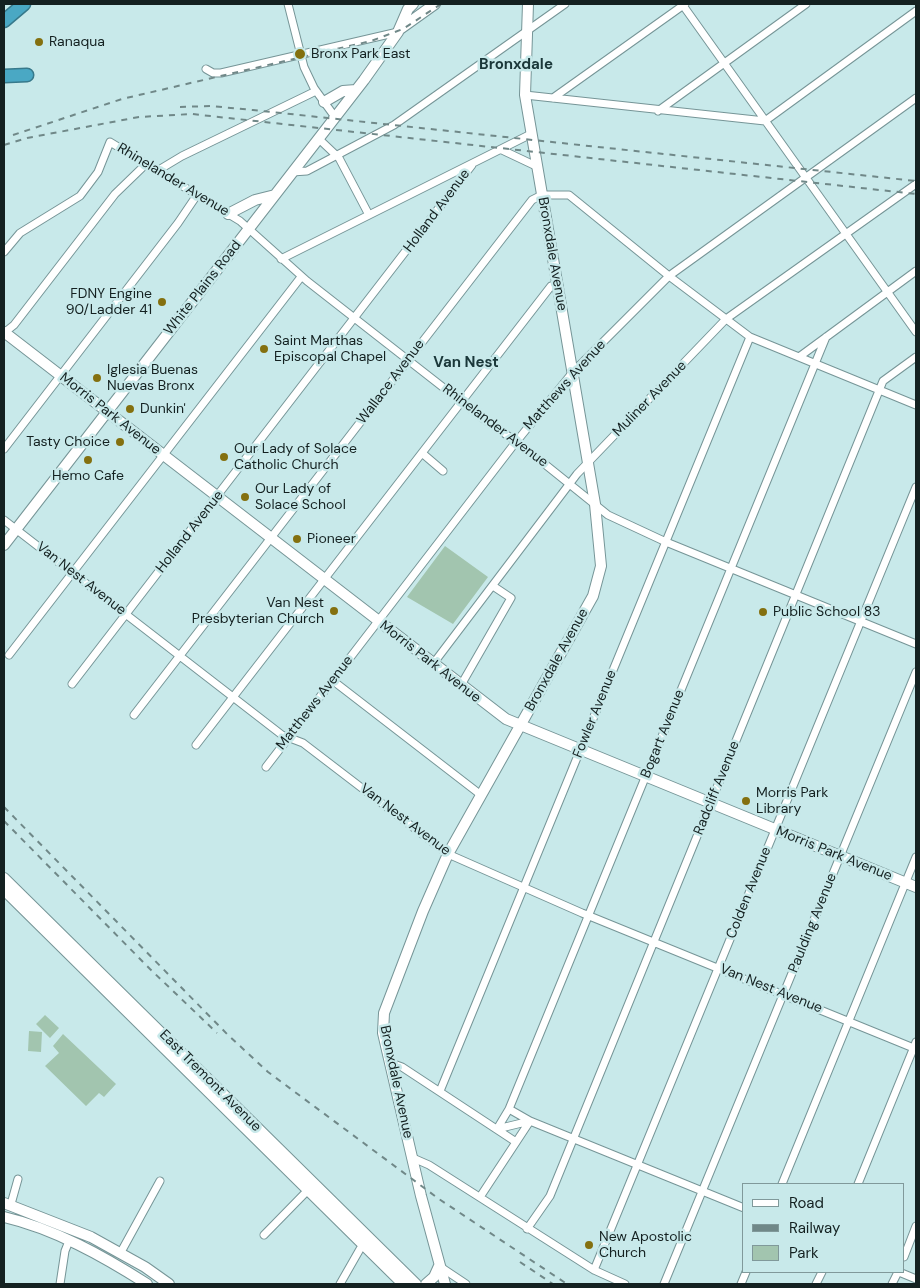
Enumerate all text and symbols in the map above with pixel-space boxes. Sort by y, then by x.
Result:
place label: Ranaqua [49,34,105,50]
marker: Ranaqua [33,36,45,48]
place label: Bronx Park East [311,46,410,62]
marker: Bronx Park East [293,47,307,61]
district label: Bronxdale [479,56,553,74]
street label: Rhinelander Avenue [114,140,232,220]
street label: Holland Avenue [400,166,474,256]
street label: Bronxdale Avenue [534,196,570,312]
street label: White Plains Road [161,237,245,339]
place label: FDNY Engine 90/Ladder 41 [66,286,152,318]
marker: FDNY Engine 90/Ladder 41 [156,296,168,308]
place label: Saint Marthas Episcopal Chapel [274,333,386,366]
street label: Wallace Avenue [354,336,428,428]
street label: Matthews Avenue [520,337,610,433]
marker: Saint Marthas Episcopal Chapel [258,343,270,355]
district label: Van Nest [433,354,499,372]
street label: Muliner Avenue [610,358,690,440]
place label: Iglesia Buenas Nuevas Bronx [107,362,198,394]
street label: Morris Park Avenue [56,369,164,459]
marker: Iglesia Buenas Nuevas Bronx [91,372,103,384]
street label: Rhinelander Avenue [439,381,551,471]
place label: Dunkin' [140,401,186,417]
marker: Dunkin' [124,403,136,415]
place label: Tasty Choice [26,434,110,450]
marker: Tasty Choice [114,436,126,448]
place label: Our Lady of Solace Catholic Church [234,441,357,474]
marker: Our Lady of Solace Catholic Church [218,451,230,463]
marker: Hemo Cafe [82,454,94,466]
place label: Hemo Cafe [52,468,124,484]
place label: Our Lady of Solace School [255,481,346,514]
street label: Holland Avenue [153,488,227,576]
marker: Our Lady of Solace School [239,491,251,503]
place label: Pioneer [307,531,356,547]
marker: Pioneer [291,533,303,545]
street label: Van Nest Avenue [33,539,129,619]
place label: Van Nest Presbyterian Church [192,595,324,628]
place label: Public School 83 [773,604,881,620]
marker: Van Nest Presbyterian Church [328,605,340,617]
street label: Bronxdale Avenue [522,606,592,714]
marker: Public School 83 [757,606,769,618]
street label: Morris Park Avenue [376,617,484,707]
street label: Matthews Avenue [273,653,357,753]
street label: Fowler Avenue [570,668,620,760]
street label: Bogart Avenue [638,687,688,781]
street label: Radcliff Avenue [691,739,743,837]
street label: Van Nest Avenue [356,780,454,860]
place label: Morris Park Library [756,785,828,818]
marker: Morris Park Library [740,795,752,807]
street label: Morris Park Avenue [774,823,894,885]
street label: Colden Avenue [723,845,775,941]
street label: Paulding Avenue [785,871,841,975]
street label: Van Nest Avenue [717,961,825,1017]
street label: Bronxdale Avenue [376,1024,416,1140]
street label: East Tremont Avenue [156,1027,264,1135]
legend [742,1183,905,1273]
text: Road [789,1193,824,1213]
text: Railway [789,1218,840,1238]
place label: New Apostolic Church [599,1229,692,1262]
marker: New Apostolic Church [583,1239,595,1251]
text: Park [789,1243,819,1263]

